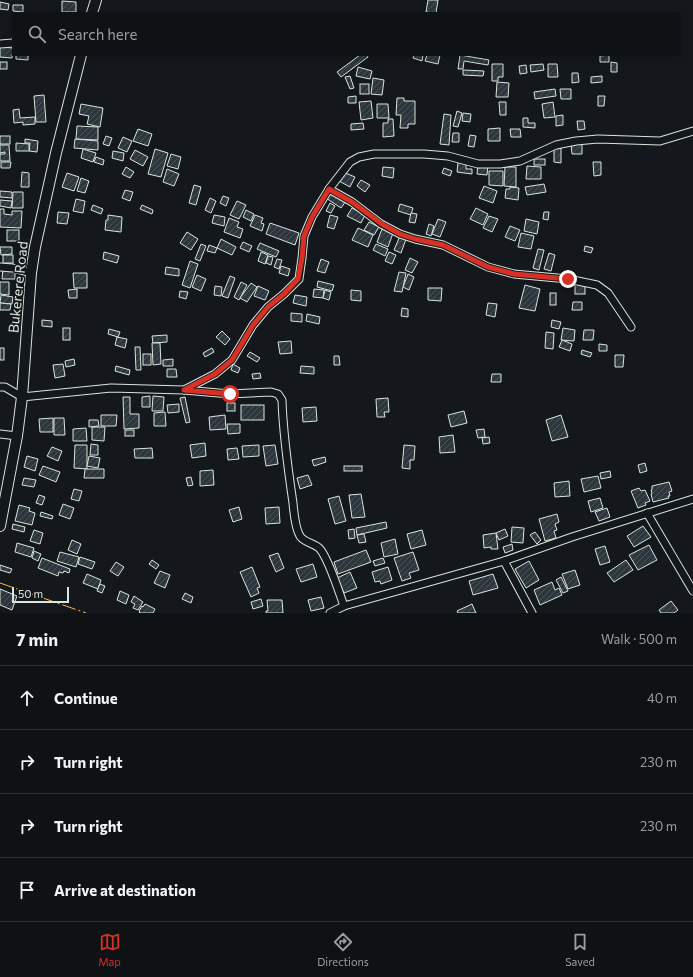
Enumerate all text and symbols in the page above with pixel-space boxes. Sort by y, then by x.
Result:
search box [12,12,681,56]
icon: search [26,23,48,45]
text: Search here [58,25,137,43]
street label: Bukerere Road [4,240,31,334]
route end [559,270,577,288]
route start [221,385,239,403]
scale bar [12,585,69,604]
text: 50 m [18,587,43,600]
text: 7 min [16,629,58,650]
text: Walk · 500 m [601,631,677,647]
icon: ahead [16,687,38,709]
text: Continue [54,689,118,707]
text: 40 m [647,690,677,706]
icon: right [16,751,38,773]
text: Turn right [54,753,123,771]
text: 230 m [640,754,677,770]
icon: right [16,815,38,837]
text: Turn right [54,817,123,835]
text: 230 m [640,818,677,834]
icon: arrive [16,879,38,901]
text: Arrive at destination [54,881,196,899]
tab: Map [98,931,121,968]
tab: Directions [317,931,369,968]
tab: Saved [565,931,595,968]

